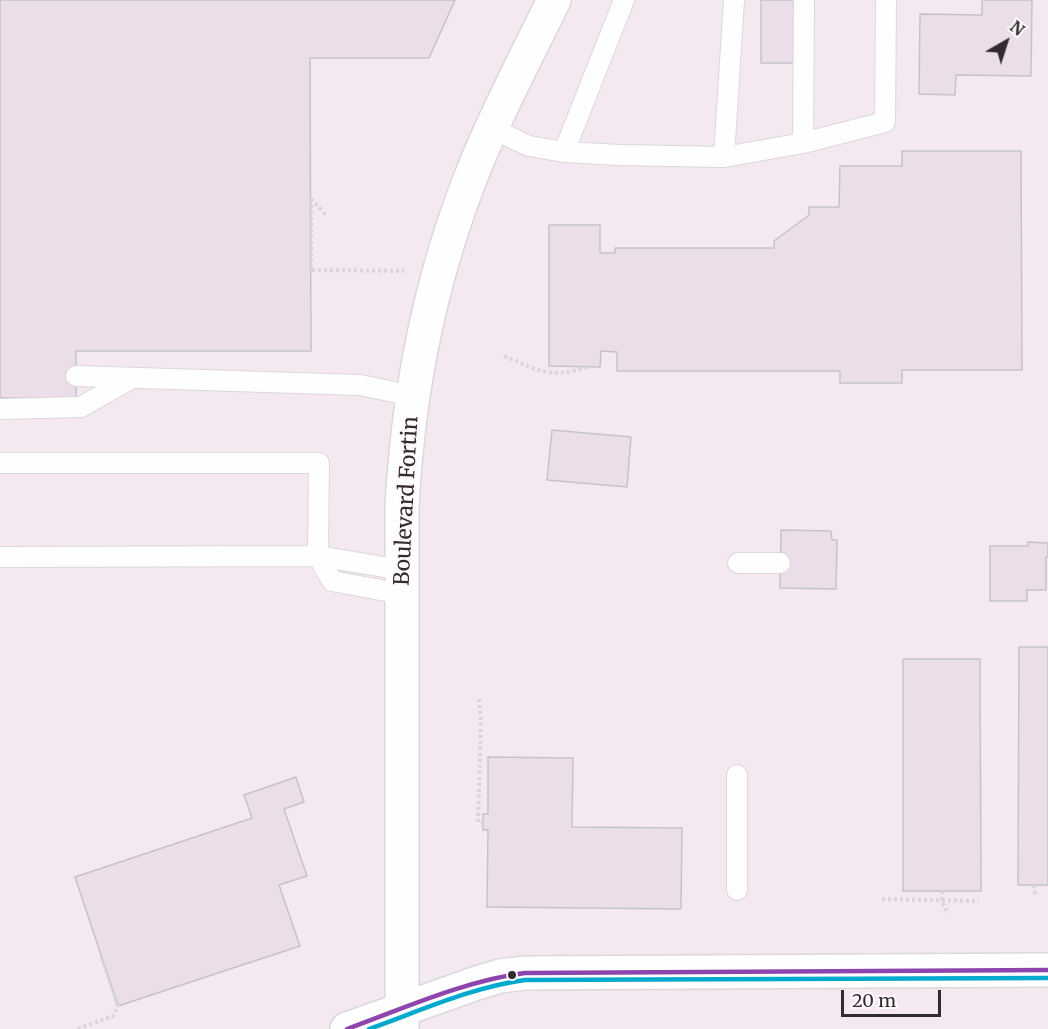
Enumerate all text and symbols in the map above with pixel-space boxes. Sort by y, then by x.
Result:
north arrow [976,12,1036,72]
text: N [1006,16,1029,40]
street label: Boulevard Fortin [390,416,424,586]
unlabelled marker [506,969,518,981]
scale bar [844,978,944,1016]
text: 20 m [852,989,896,1012]

